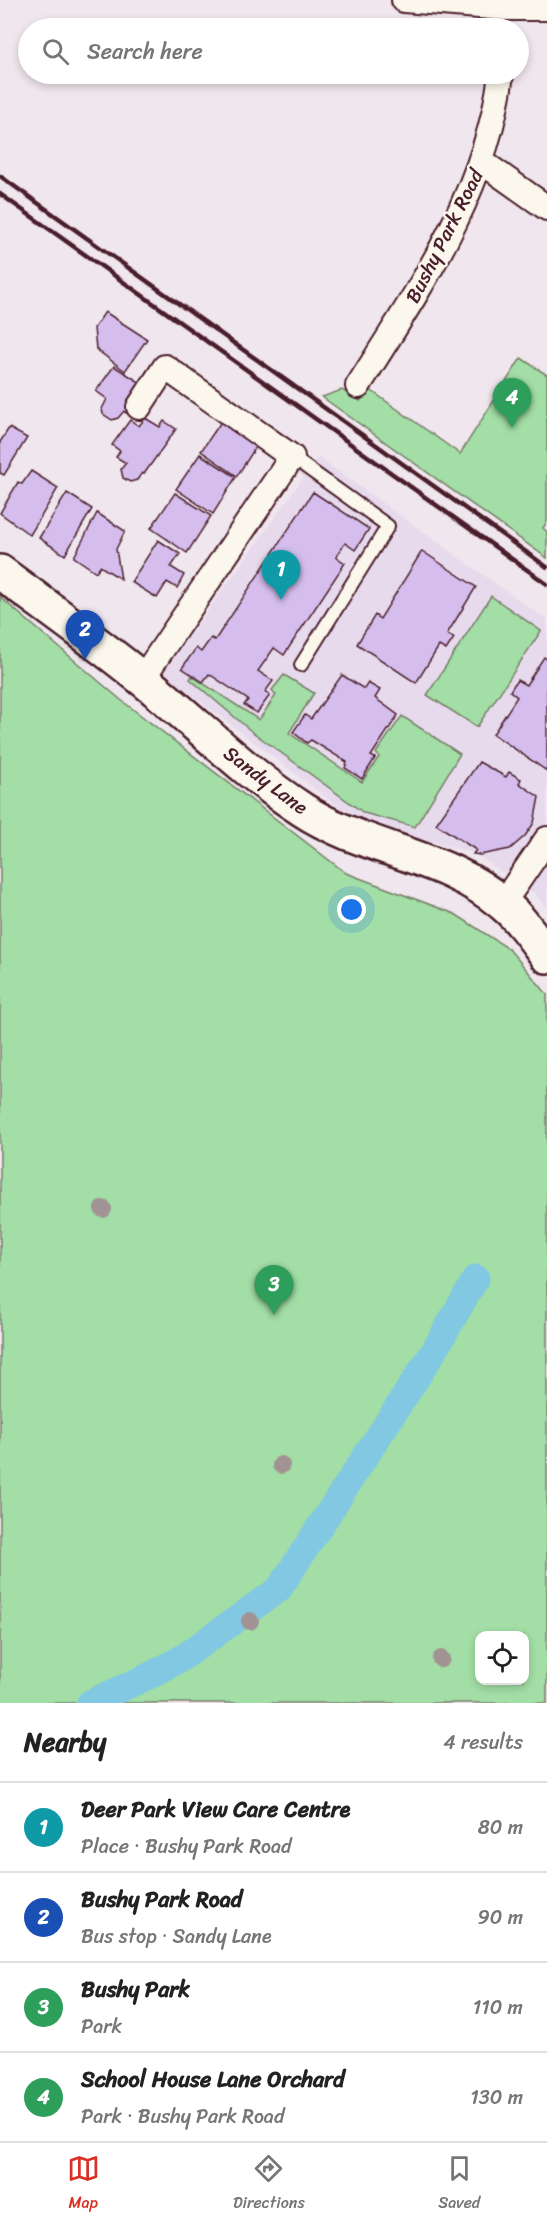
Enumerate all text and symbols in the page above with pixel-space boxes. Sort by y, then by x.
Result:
search box [18,18,529,84]
text: Search here [87,32,203,71]
icon: search [39,35,72,68]
street label: Bushy Park Road [396,162,494,310]
pin: 4 [492,378,532,428]
pin: 1 [262,550,300,600]
pin: 2 [66,610,104,660]
street label: Sandy Lane [216,737,316,824]
your location [337,895,366,924]
pin: 3 [254,1266,294,1315]
map controls [475,1631,529,1685]
button: locate [475,1631,529,1685]
text: Nearby [24,1719,106,1765]
text: 4 results [443,1725,523,1760]
text: Deer Park View Care Centre [81,1790,350,1829]
text: 1 [39,1810,48,1845]
text: 80 m [478,1810,523,1845]
text: Place · Bushy Park Road [81,1829,292,1864]
text: Bushy Park Road [81,1880,242,1919]
text: 2 [38,1900,49,1935]
text: 90 m [478,1900,523,1935]
text: Bus stop · Sandy Lane [81,1919,272,1954]
text: Bushy Park [81,1970,190,2009]
text: 3 [38,1990,49,2025]
text: 110 m [473,1990,523,2025]
text: Park [81,2009,122,2044]
text: School House Lane Orchard [81,2060,345,2099]
text: 4 [37,2080,50,2115]
text: 130 m [470,2080,523,2115]
text: Park · Bushy Park Road [81,2099,284,2134]
tab: Map [67,2152,100,2217]
tab: Directions [233,2152,305,2217]
tab: Saved [438,2152,480,2217]

